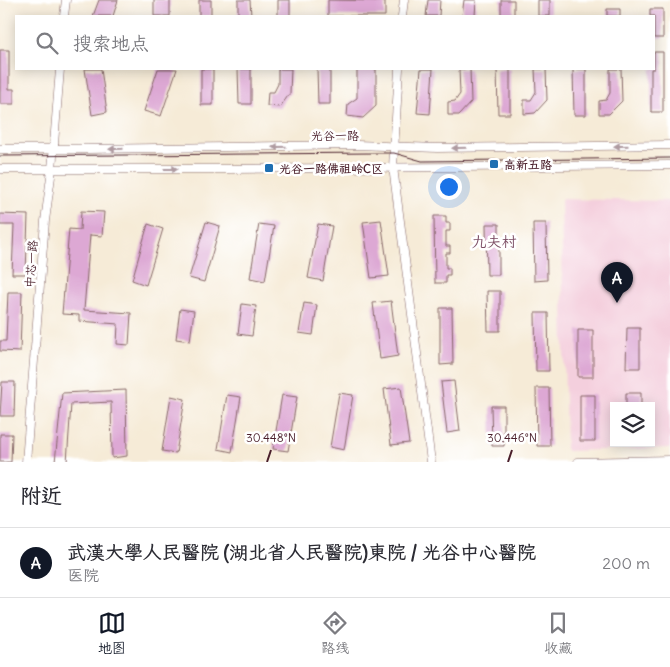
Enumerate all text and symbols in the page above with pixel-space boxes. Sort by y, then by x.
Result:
search box [15,15,655,70]
icon: search [33,29,61,57]
text: 搜索地点 [73,31,149,55]
street label: 光谷一路 [311,128,359,143]
one-way arrow [613,142,629,150]
one-way arrow [271,143,287,151]
one-way arrow [451,144,467,152]
one-way arrow [108,145,124,153]
place label: 高新五路 [504,157,552,172]
marker: 高新五路 [488,158,500,170]
place label: 光谷一路佛祖岭C区 [279,161,383,176]
marker: 光谷一路佛祖岭C区 [263,162,275,174]
one-way arrow [163,165,179,173]
your location [436,174,462,200]
district label: 九夫村 [471,232,517,251]
street label: 中芯一路 [22,240,40,288]
pin: A [601,262,633,303]
map controls [610,402,655,447]
button: layers [610,402,655,447]
text: 30.448°N [246,430,296,445]
text: 30.446°N [487,430,537,445]
text: 附近 [20,482,62,509]
text: 武漢大學人民醫院 (湖北省人民醫院)東院 / 光谷中心醫院 [67,540,536,564]
text: A [31,553,41,573]
text: 200 m [602,553,650,573]
text: 医院 [67,565,99,585]
tab: 地图 [98,609,126,657]
tab: 路线 [321,609,349,657]
tab: 收藏 [544,609,572,657]

